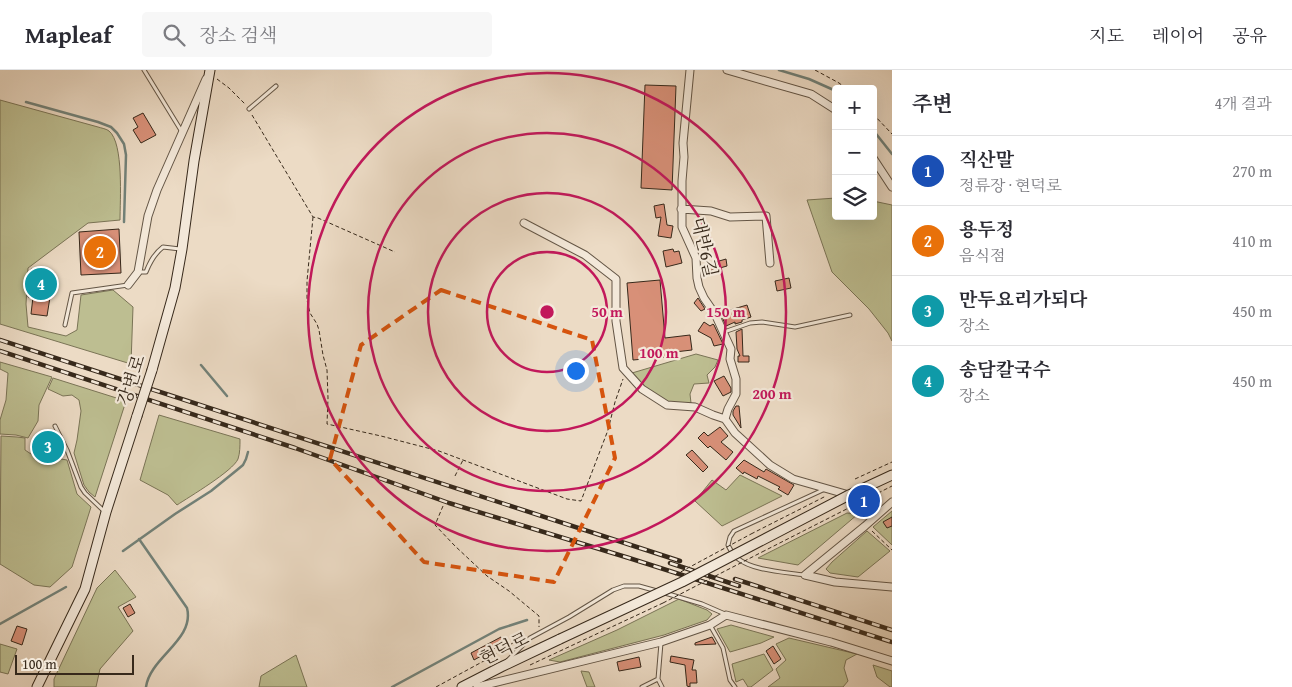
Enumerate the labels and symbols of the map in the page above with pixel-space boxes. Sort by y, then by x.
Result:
street label: 대반6길 [685,214,725,280]
pin: 2 [84,233,116,271]
pin: 4 [25,265,57,303]
text: 50 m [591,301,623,322]
text: 150 m [706,301,746,322]
centre of rings [538,303,556,321]
text: 100 m [639,342,679,363]
street label: 강변로 [110,351,152,409]
your location [563,358,589,384]
text: 200 m [752,383,792,404]
pin: 3 [32,428,64,466]
pin: 1 [848,482,880,520]
street label: 현덕로 [475,624,533,672]
scale bar [15,652,134,675]

